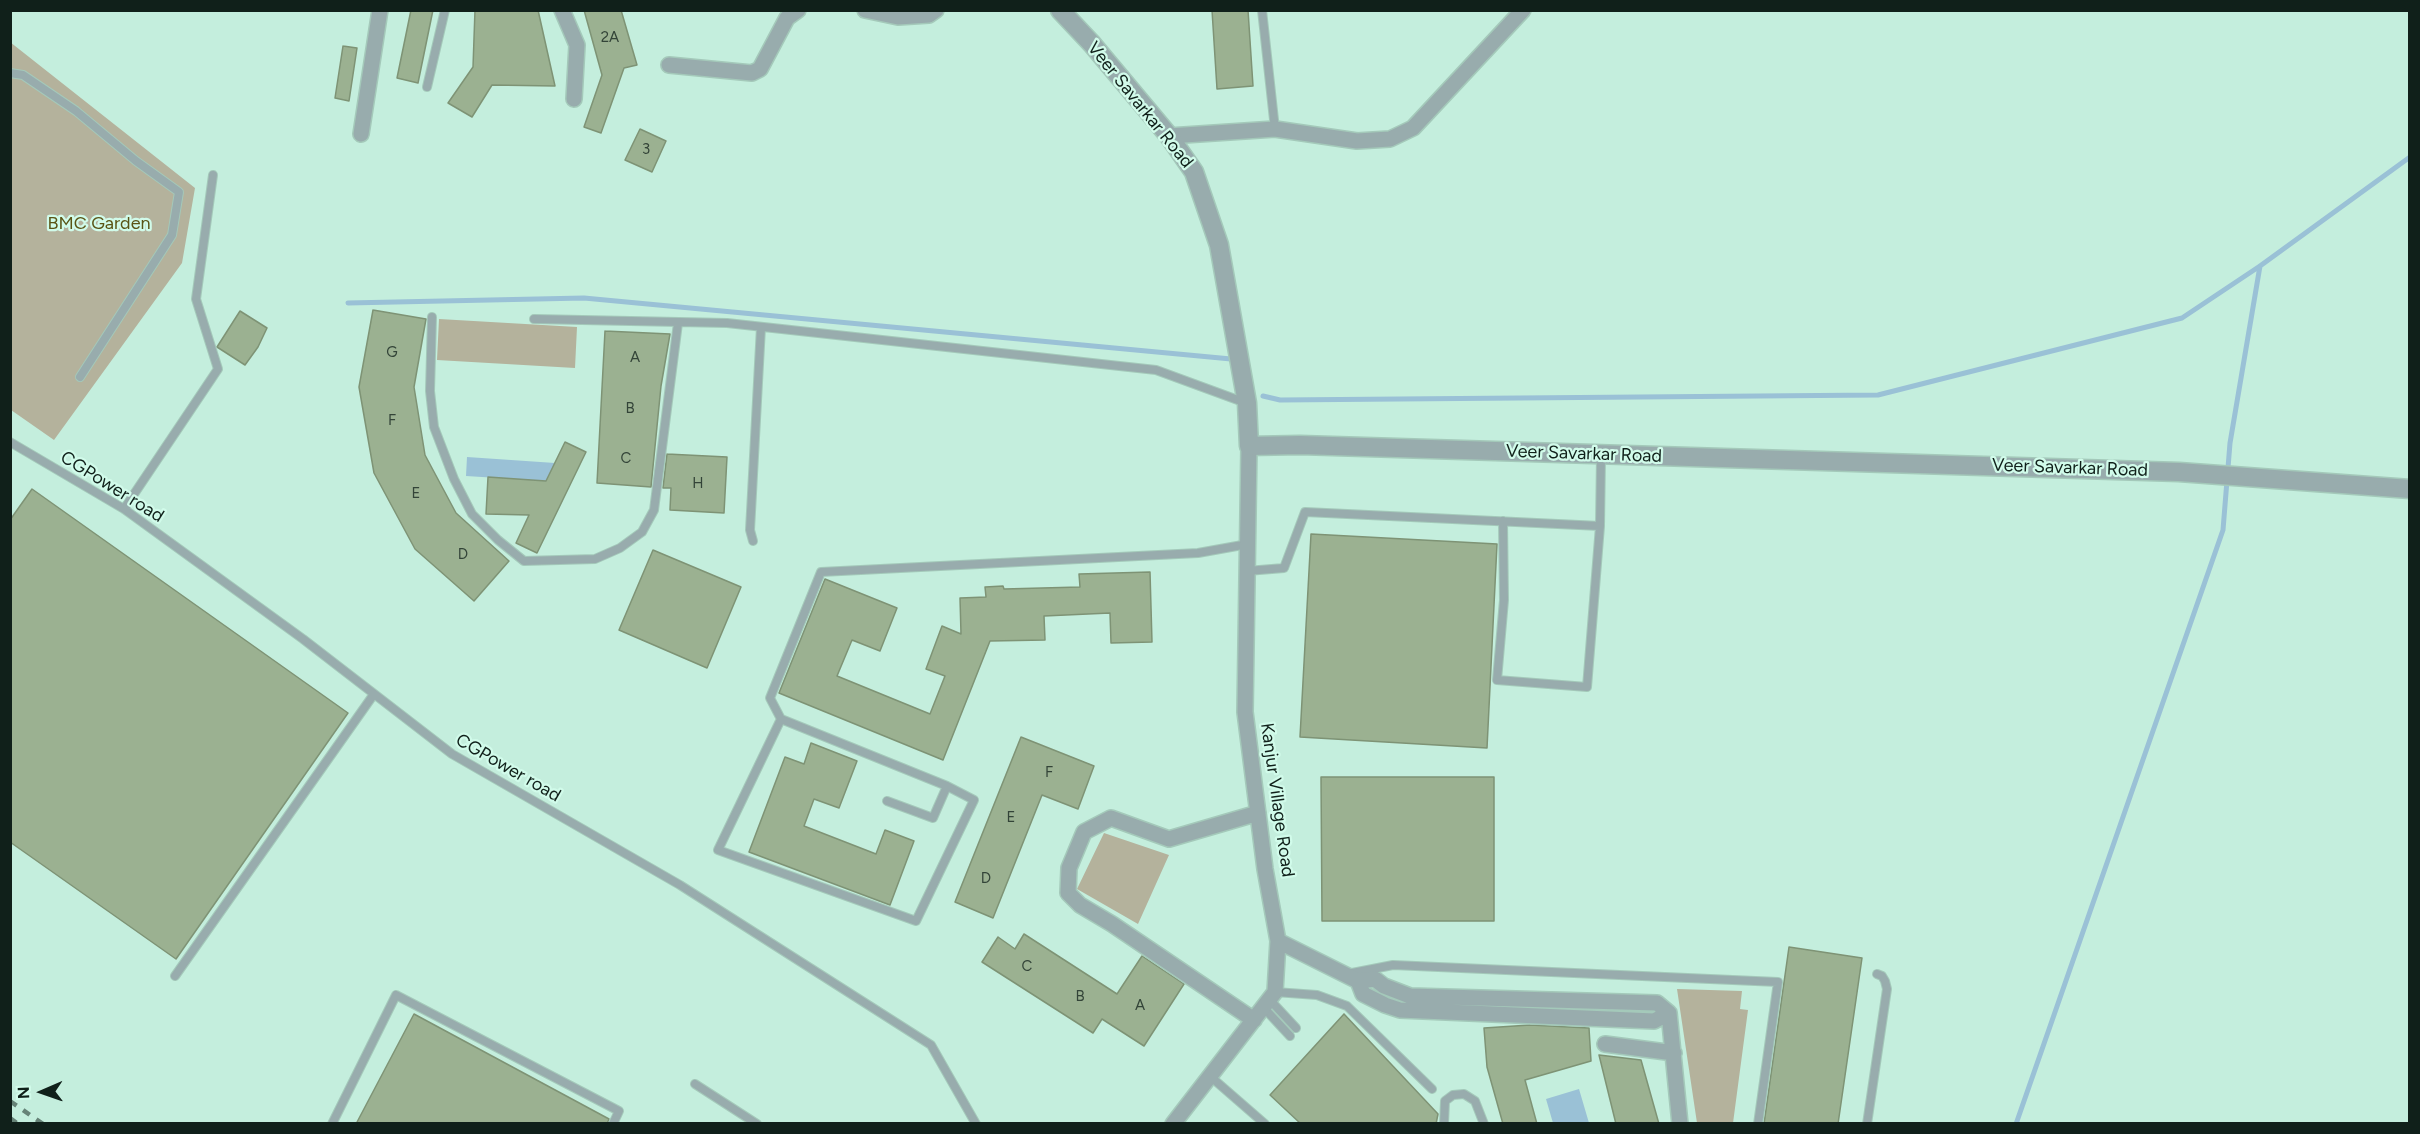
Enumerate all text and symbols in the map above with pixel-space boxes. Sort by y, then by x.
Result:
house number: 2A [601,29,619,47]
street label: Veer Savarkar Road [1082,38,1198,172]
house number: 3 [642,141,650,159]
park label: BMC Garden [47,213,151,235]
house number: G [386,344,398,362]
house number: A [630,349,640,367]
house number: B [625,400,635,418]
house number: F [388,412,396,430]
street label: Veer Savarkar Road [1506,440,1662,468]
street label: CGPower road [56,447,168,527]
house number: C [621,450,631,468]
street label: Veer Savarkar Road [1992,454,2148,482]
house number: H [692,475,704,493]
house number: E [412,485,420,503]
house number: D [458,546,468,564]
street label: Kanjur Village Road [1255,722,1299,878]
street label: CGPower road [452,729,564,807]
house number: F [1045,764,1053,782]
house number: E [1007,809,1015,827]
house number: D [981,870,991,888]
house number: C [1022,958,1032,976]
house number: B [1075,988,1085,1006]
house number: A [1135,997,1145,1015]
north arrow [12,1062,72,1122]
text: N [14,1086,33,1099]

